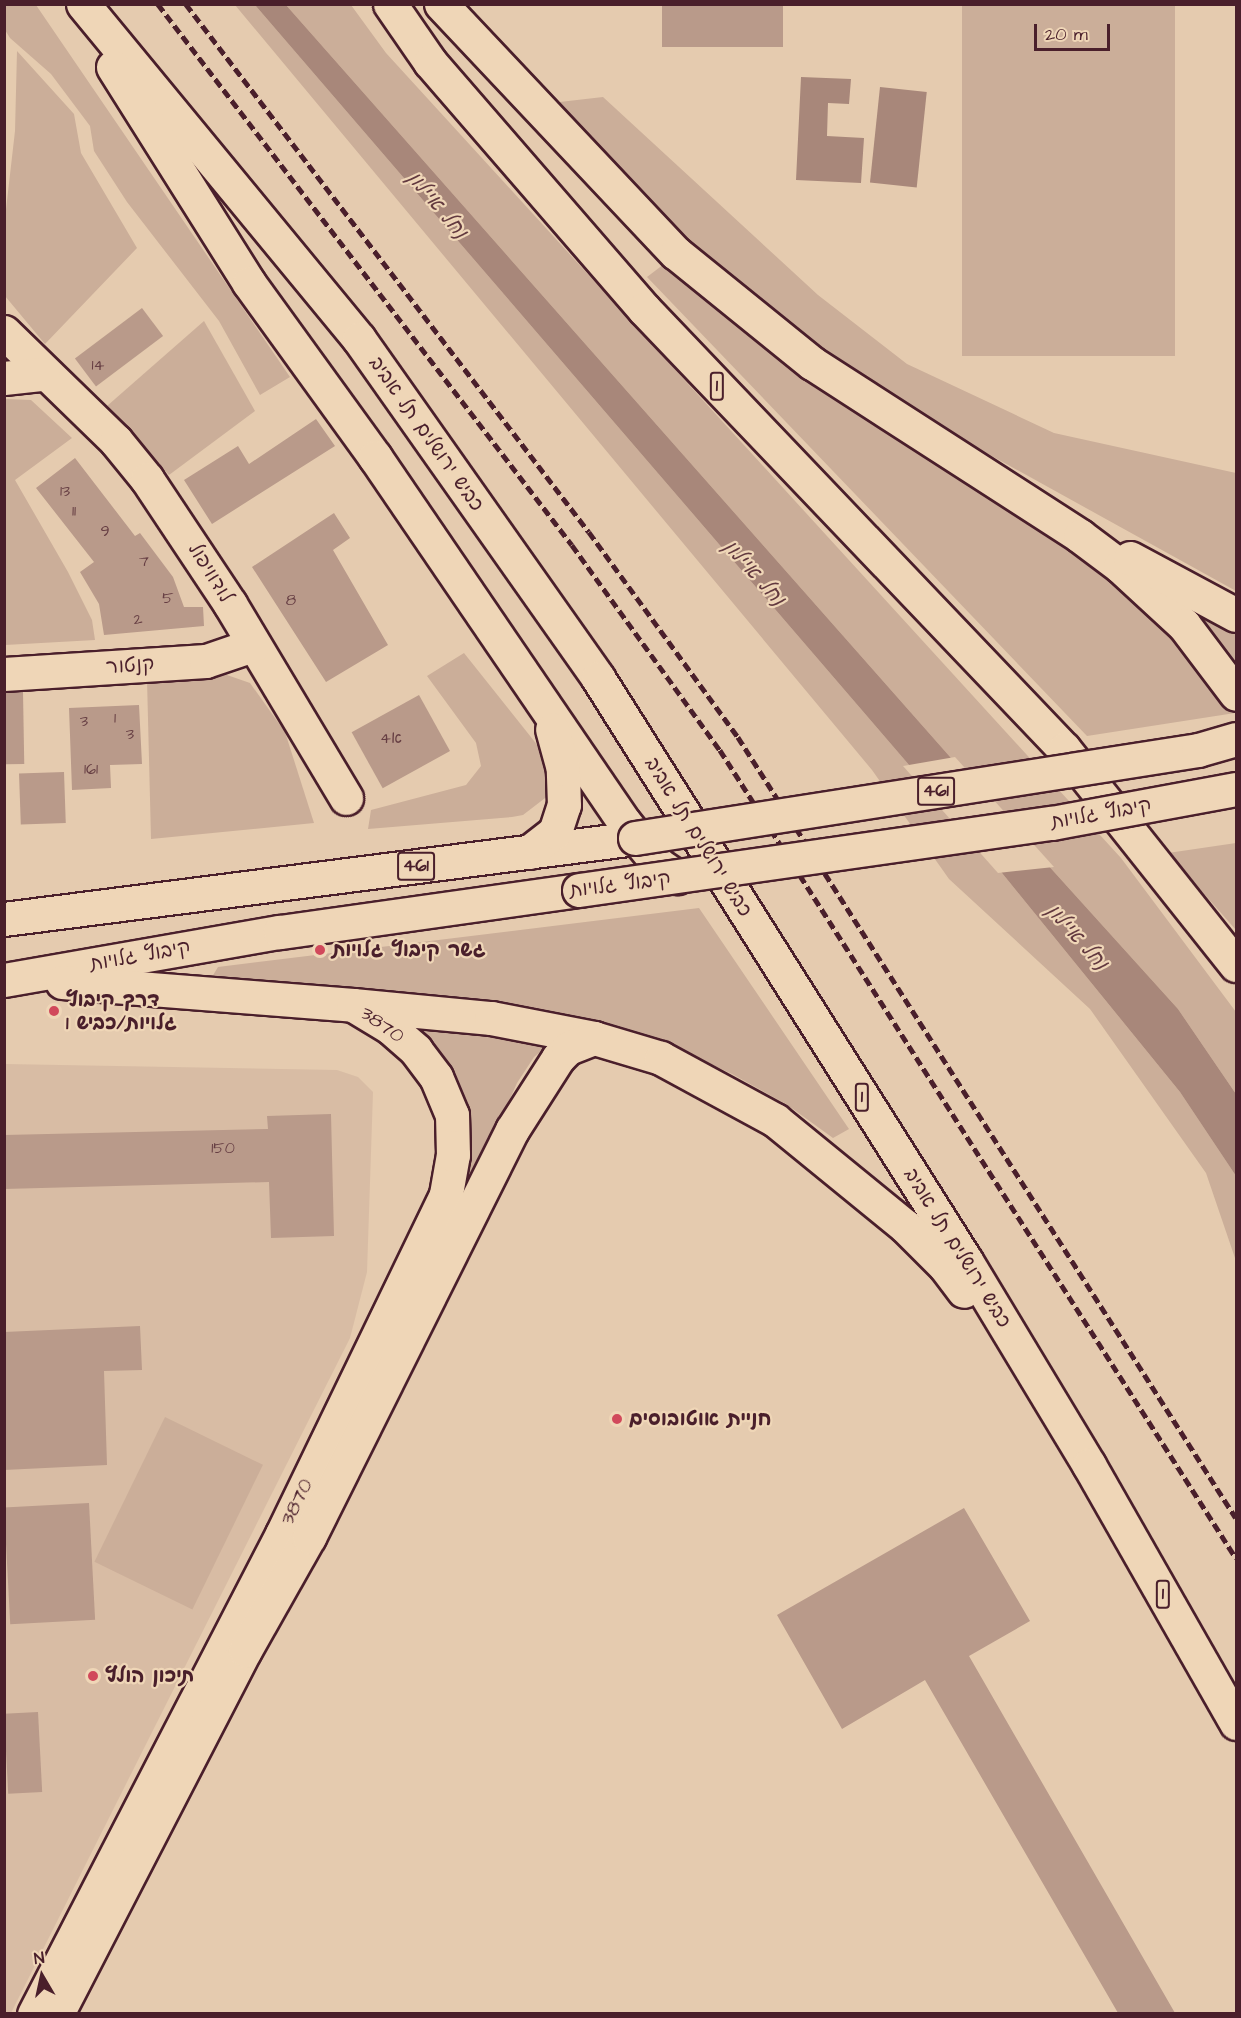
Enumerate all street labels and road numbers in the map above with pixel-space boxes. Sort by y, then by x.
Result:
street label: כביש ירושלים תל אביב [363,352,489,516]
road number: 1 [710,371,724,401]
street label: לודוויפול [182,539,238,607]
street label: קנטור [105,652,155,680]
street label: כביש ירושלים תל אביב [639,753,757,921]
road number: 461 [916,776,956,806]
street label: קיבוץ גלויות [1049,793,1153,835]
road number: 461 [396,851,436,881]
street label: קיבוץ גלויות [568,867,672,903]
street label: קיבוץ גלויות [88,935,192,977]
street label: 3870 [355,1001,409,1049]
road number: 1 [854,1082,870,1112]
street label: כביש ירושלים תל אביב [898,1164,1016,1332]
street label: 3870 [276,1475,318,1529]
road number: 1 [1156,1579,1170,1609]

